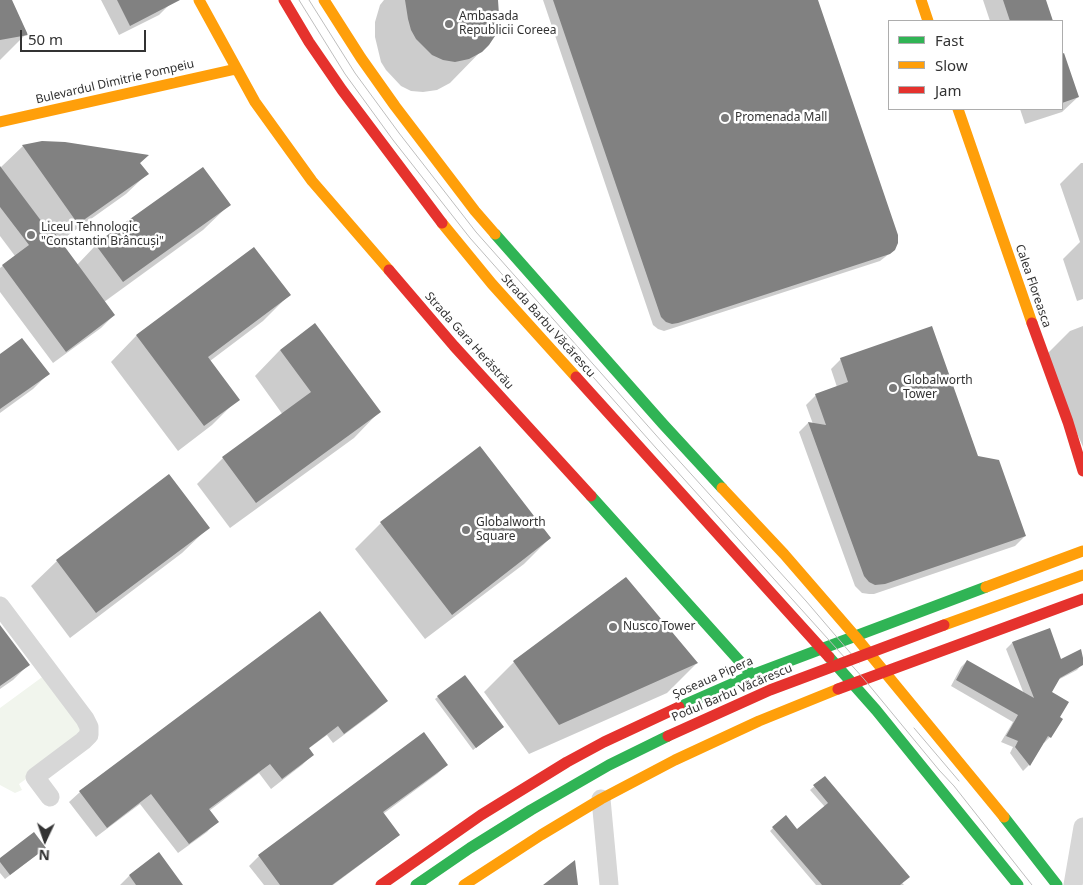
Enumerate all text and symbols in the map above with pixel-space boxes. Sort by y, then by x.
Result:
place label: Ambasada Republicii Coreea [459,10,556,38]
marker: Ambasada Republicii Coreea [443,18,455,30]
scale bar [22,20,149,52]
legend [888,20,1063,110]
text: 50 m [28,29,63,49]
text: Fast [935,30,964,50]
text: Slow [935,55,968,75]
street label: Bulevardul Dimitrie Pompeiu [34,57,196,107]
text: Jam [935,80,962,100]
place label: Promenada Mall [735,111,827,125]
marker: Promenada Mall [719,112,731,124]
place label: Liceul Tehnologic "Constantin Brâncuși" [41,221,164,249]
marker: Liceul Tehnologic "Constantin Brâncuși" [25,229,37,241]
street label: Calea Floreasca [1012,242,1054,330]
street label: Strada Barbu Văcărescu [498,272,598,380]
street label: Strada Gara Herăstrău [422,289,516,393]
place label: Globalworth Tower [903,374,973,402]
marker: Globalworth Tower [887,382,899,394]
place label: Globalworth Square [476,516,546,544]
marker: Globalworth Square [460,524,472,536]
place label: Nusco Tower [623,620,695,634]
marker: Nusco Tower [607,621,619,633]
street label: Șoseaua Pipera [671,654,755,702]
street label: Podul Barbu Văcărescu [670,661,794,725]
north arrow [20,815,70,865]
text: N [38,846,50,865]

